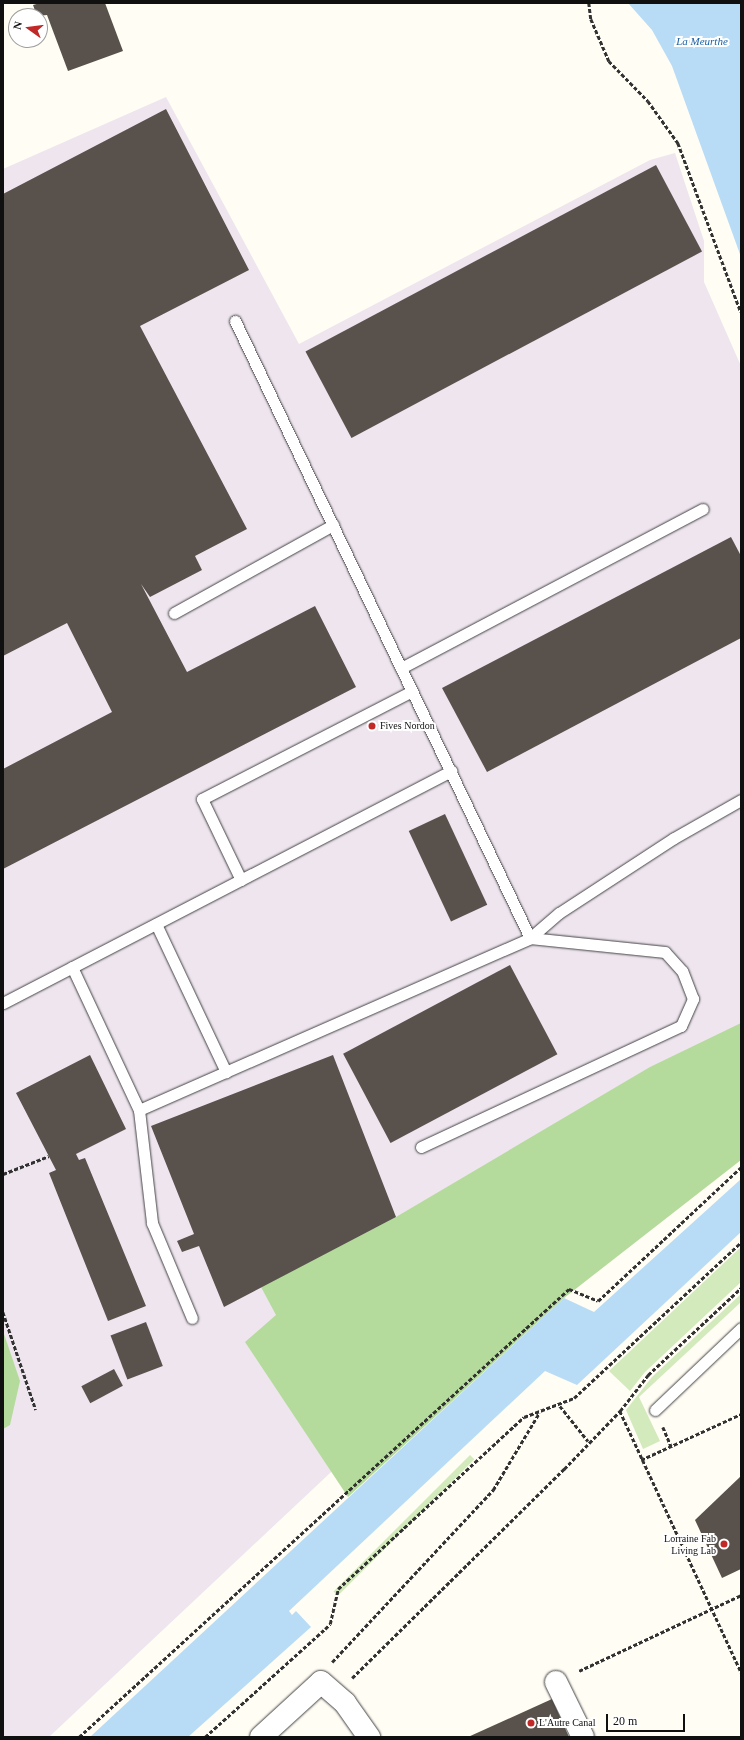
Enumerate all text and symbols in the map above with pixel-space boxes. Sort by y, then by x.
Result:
north arrow [8,8,48,48]
text: N [11,20,24,31]
water label: La Meurthe [676,34,728,48]
place label: Fives Nordon [380,720,435,732]
marker: Fives Nordon [367,721,377,731]
place label: Lorraine Fab Living Lab [664,1532,716,1556]
marker: Lorraine Fab Living Lab [719,1539,729,1549]
scale bar [608,1706,687,1732]
text: 20 m [613,1714,637,1728]
place label: L'Autre Canal [539,1717,596,1729]
marker: L'Autre Canal [526,1718,536,1728]

